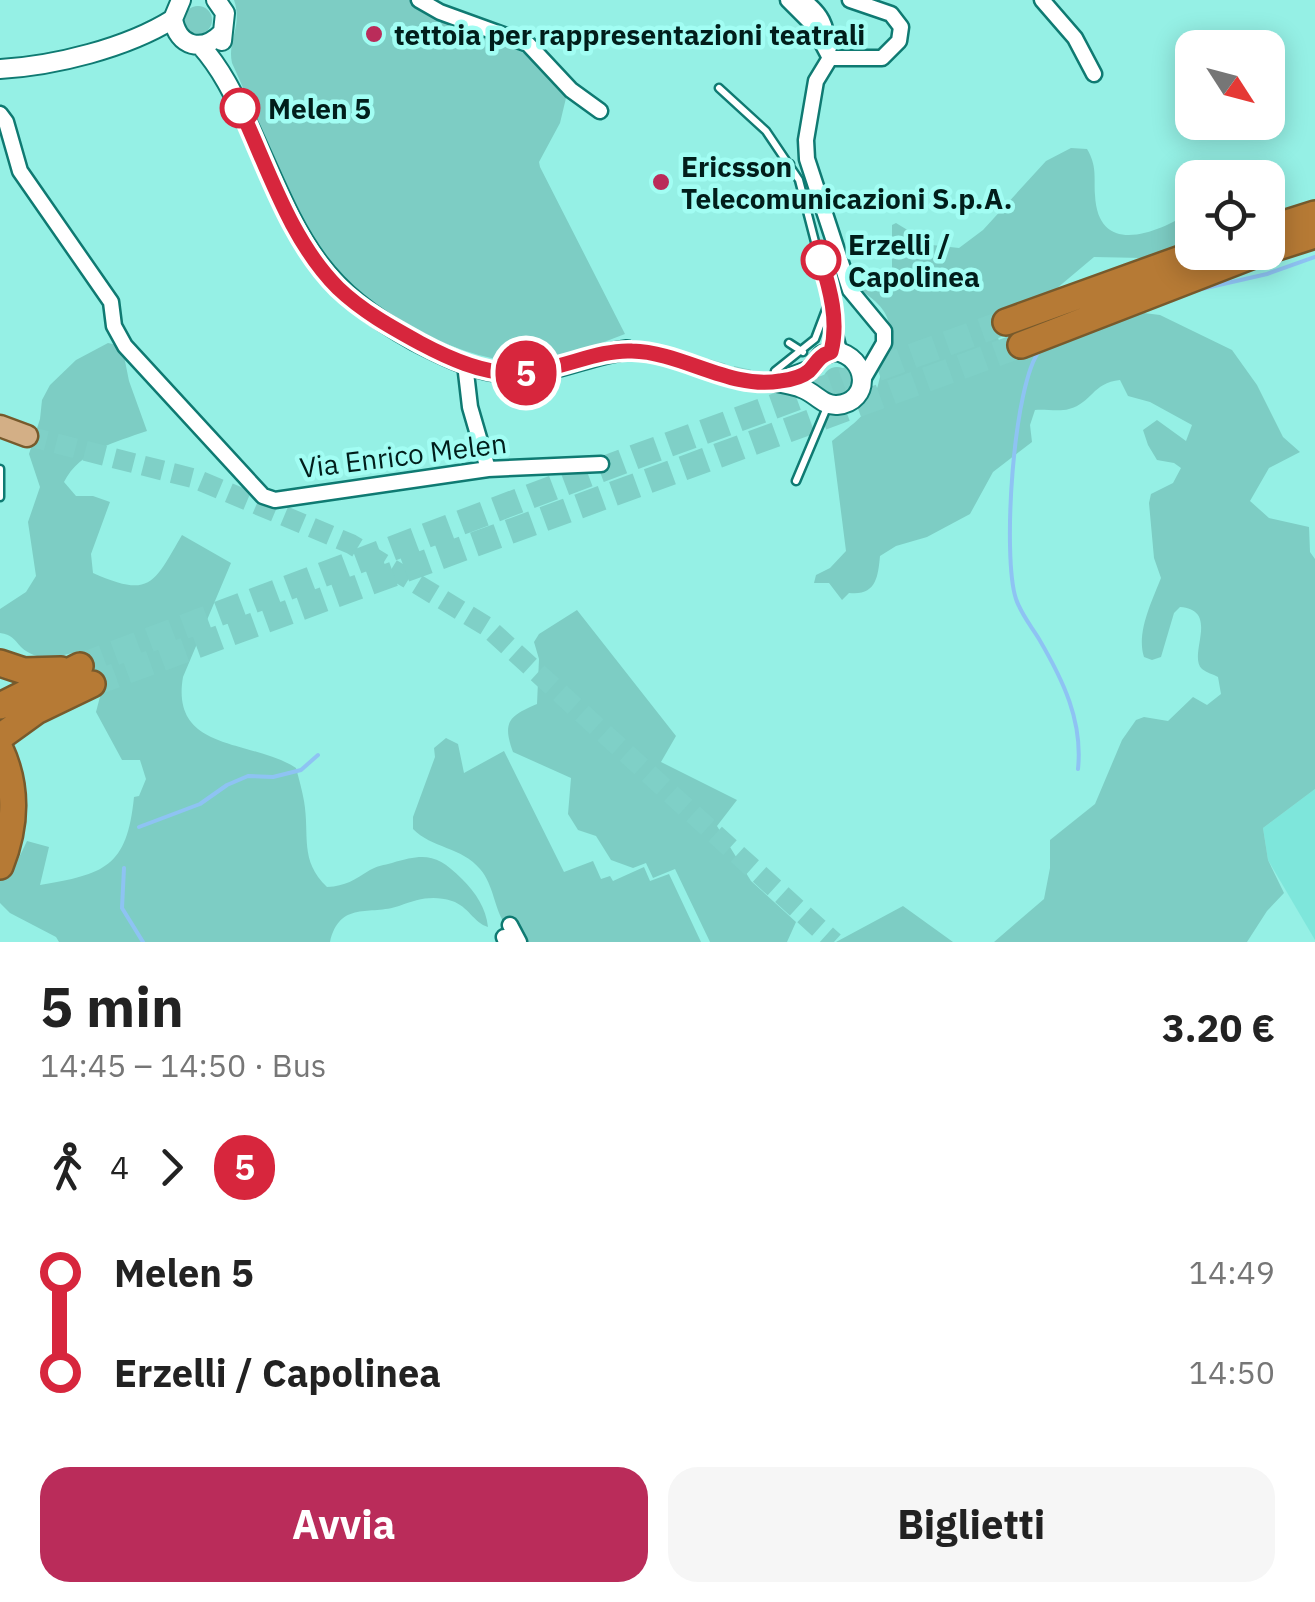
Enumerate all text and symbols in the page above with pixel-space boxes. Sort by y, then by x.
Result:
place label: tettoia per rappresentazioni teatrali [394,16,865,53]
marker: tettoia per rappresentazioni teatrali [363,23,385,45]
north arrow [1175,30,1285,140]
map controls [1175,30,1285,270]
marker: Melen 5 [221,89,259,127]
place label: Melen 5 [268,90,371,127]
place label: Ericsson Telecomunicazioni S.p.A. [681,148,1012,217]
button: locate [1175,160,1285,270]
marker: Ericsson Telecomunicazioni S.p.A. [650,171,672,193]
place label: Erzelli / Capolinea [848,226,980,295]
marker: Erzelli / Capolinea [802,241,840,279]
line badge: 5 [494,340,558,406]
text: 5 [515,350,537,396]
street label: Via Enrico Melen [297,424,509,486]
text: 5 min [40,971,184,1042]
text: 3.20 € [1162,1003,1275,1052]
text: 14:45 – 14:50 · Bus [40,1044,326,1086]
icon: walk [40,1140,95,1195]
icon: forward [144,1140,199,1195]
text: 5 [234,1144,255,1190]
text: 4 [110,1146,129,1188]
text: Melen 5 [114,1248,254,1297]
text: 14:49 [1189,1251,1275,1293]
text: Erzelli / Capolinea [114,1348,441,1397]
text: 14:50 [1189,1351,1275,1393]
button: Avvia [40,1467,648,1582]
button: Biglietti [668,1467,1275,1582]

